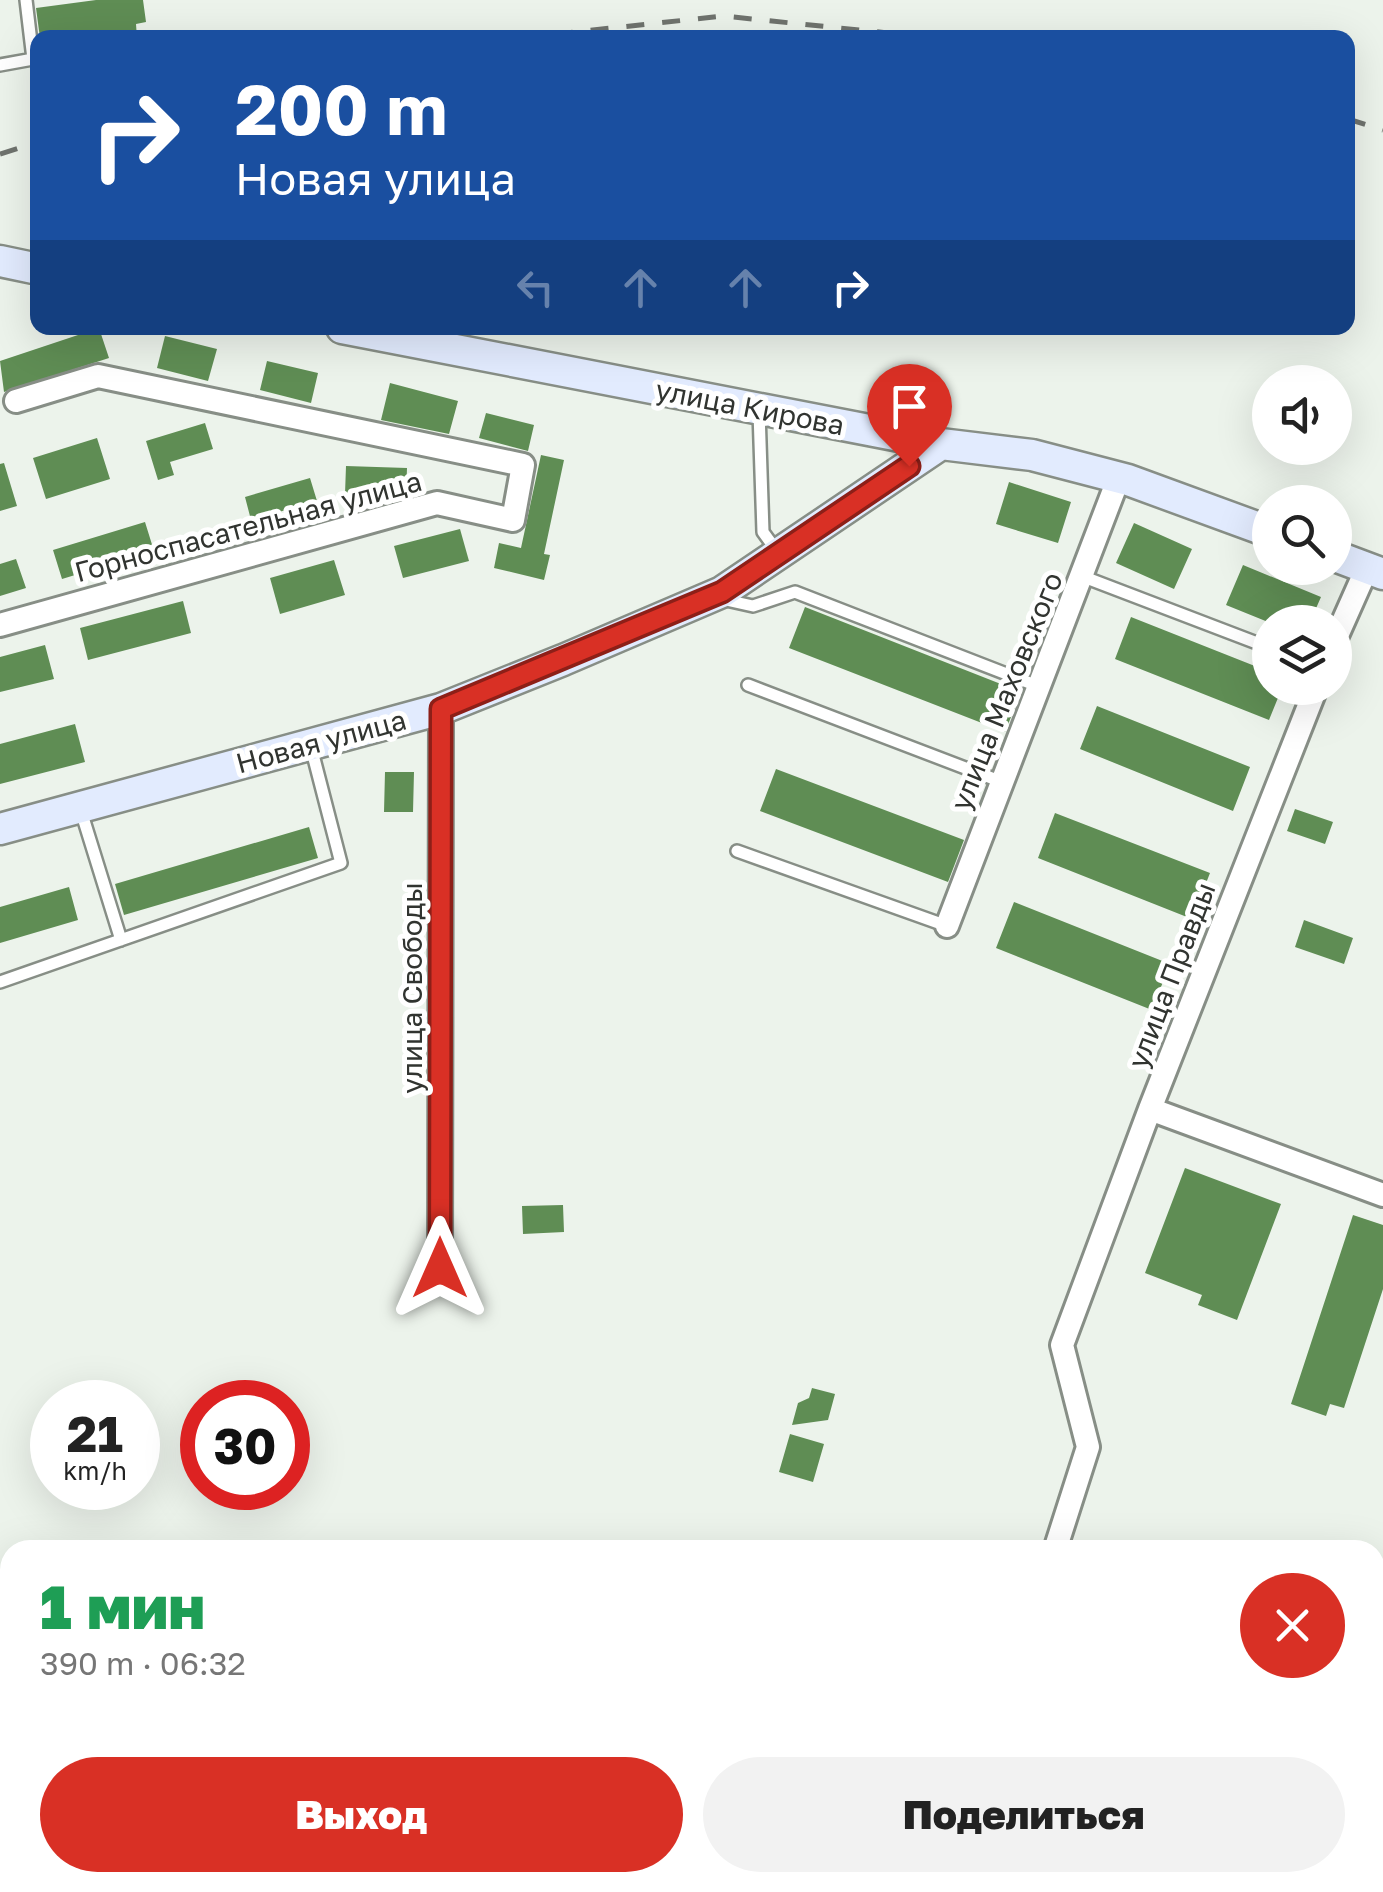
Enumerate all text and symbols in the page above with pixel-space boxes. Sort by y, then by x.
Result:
text: 200 m [235,66,447,150]
icon: right [70,70,200,200]
text: Новая улица [235,151,516,205]
icon: left [508,260,563,315]
icon: ahead [613,260,668,315]
icon: ahead [718,260,773,315]
icon: right [823,260,878,315]
pin [867,364,952,467]
map controls [1252,365,1352,705]
button: sound [1252,365,1352,465]
street label: улица Кирова [653,373,847,441]
icon: arrive [882,379,937,434]
street label: Горноспасательная улица [71,464,425,588]
button: search [1252,485,1352,585]
street label: улица Маховского [943,567,1069,815]
button: layers [1252,605,1352,705]
street label: Новая улица [232,702,410,780]
street label: улица Правды [1120,877,1222,1073]
street label: улица Свободы [395,882,428,1094]
position arrow [388,1216,492,1320]
speed limit sign: 30 [180,1380,310,1510]
text: 21 [67,1403,123,1463]
text: km/h [63,1455,127,1486]
text: 1 мин [40,1570,205,1642]
button: close [1240,1573,1345,1678]
text: 390 m · 06:32 [40,1644,246,1682]
button: Выход [40,1757,683,1872]
button: Поделиться [703,1757,1345,1872]

